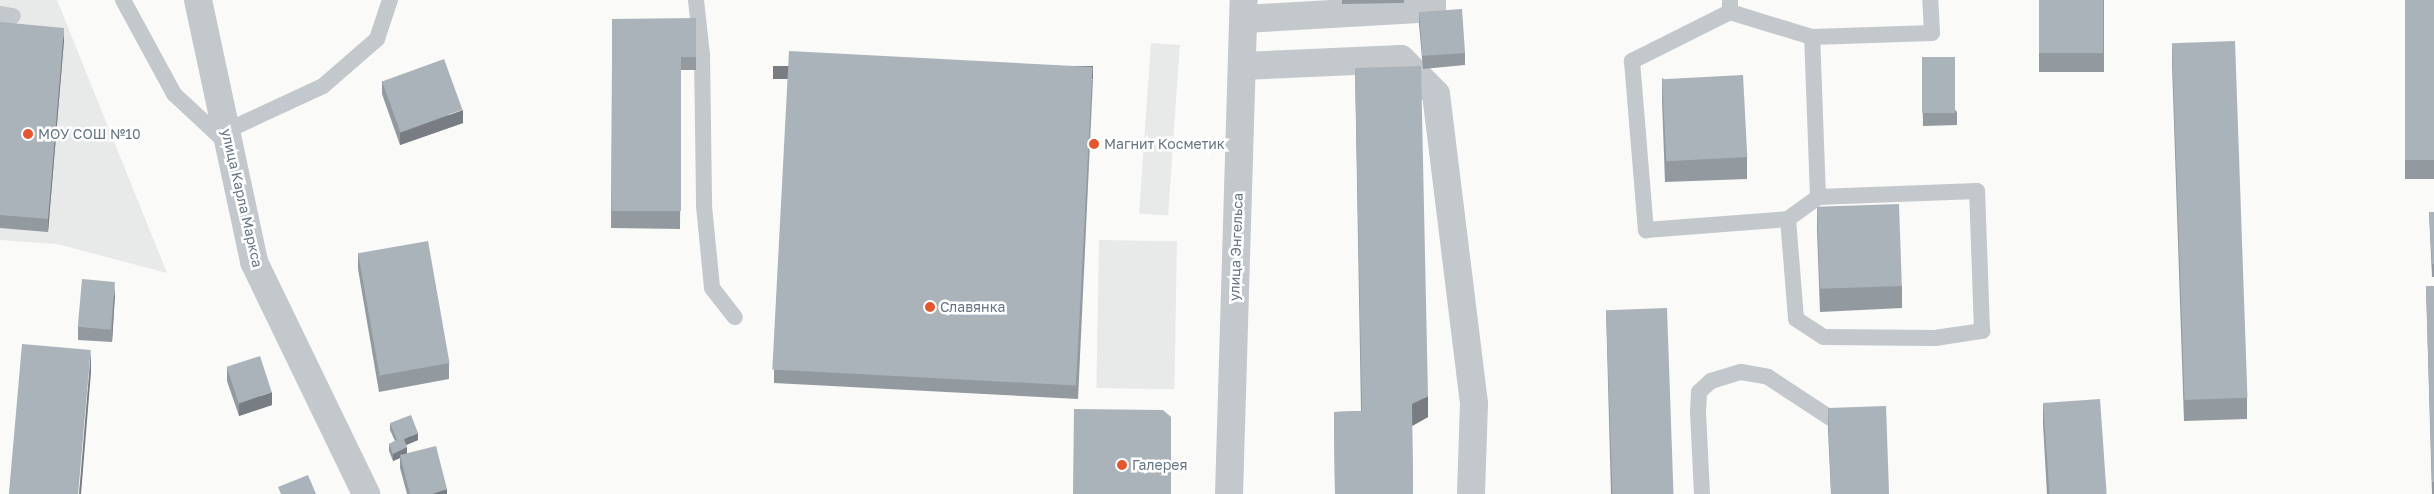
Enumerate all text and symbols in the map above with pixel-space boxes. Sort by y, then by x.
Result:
place label: МОУ СОШ №10 [38,126,141,142]
street label: улица Карла Маркса [218,127,266,269]
marker: МОУ СОШ №10 [22,128,34,140]
place label: Магнит Косметик [1104,136,1225,152]
marker: Магнит Косметик [1088,138,1100,150]
street label: улица Энгельса [1226,193,1246,301]
place label: Славянка [940,299,1005,315]
marker: Славянка [924,301,936,313]
place label: Галерея [1132,457,1187,473]
marker: Галерея [1116,459,1128,471]

